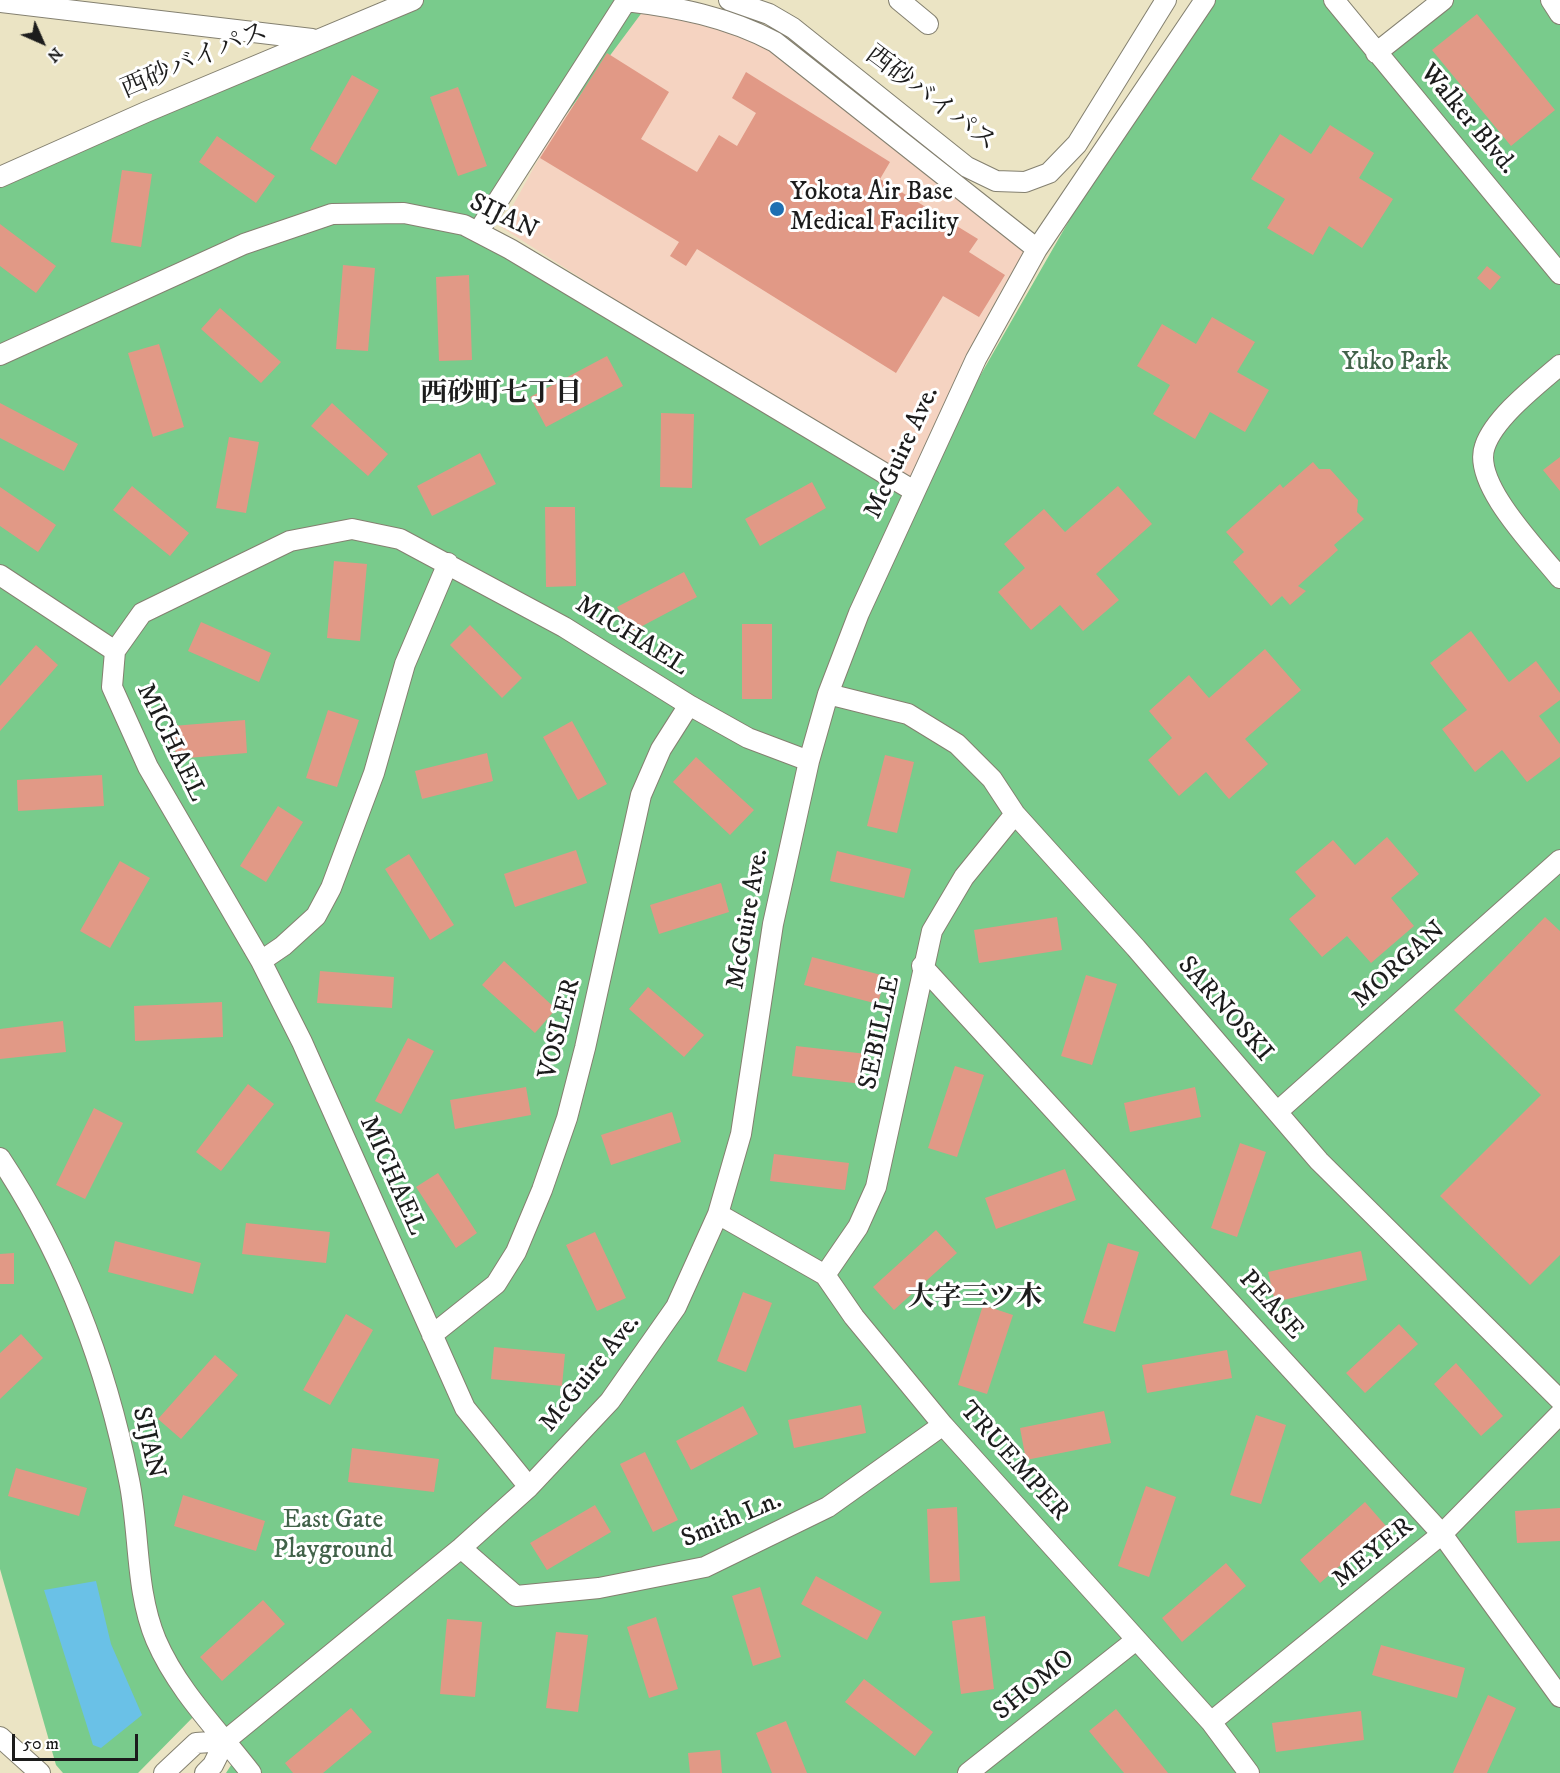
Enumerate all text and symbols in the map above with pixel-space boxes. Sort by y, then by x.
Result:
north arrow [12,12,72,72]
street label: 西砂バイパス [117,17,273,107]
street label: 西砂バイパス [858,41,1002,159]
text: N [43,43,66,66]
street label: Walker Blvd. [1412,59,1522,181]
place label: Yokota Air Base Medical Facility [790,178,959,240]
street label: SIJAN [464,188,542,248]
marker: Yokota Air Base Medical Facility [768,200,786,218]
park label: Yuko Park [1342,348,1448,380]
district label: 西砂町七丁目 [420,379,582,411]
street label: McGuire Ave. [859,382,947,524]
street label: MICHAEL [569,590,693,684]
street label: MICHAEL [128,679,212,807]
street label: McGuire Ave. [721,846,777,992]
street label: MORGAN [1347,916,1453,1016]
street label: SARNOSKI [1170,951,1278,1069]
street label: SEBILLE [854,973,908,1093]
street label: VOSLER [533,976,589,1082]
street label: MICHAEL [351,1112,431,1240]
street label: PEASE [1231,1265,1309,1347]
district label: 大字三ツ木 [908,1283,1042,1315]
street label: McGuire Ave. [534,1309,648,1439]
street label: TRUEMPER [951,1396,1075,1528]
street label: SIJAN [124,1404,170,1482]
street label: Smith Ln. [677,1486,787,1556]
park label: East Gate Playground [273,1506,393,1568]
street label: MEYER [1327,1512,1421,1596]
street label: SHOMO [988,1644,1082,1728]
scale bar [15,1722,141,1760]
text: 50 m [23,1733,59,1755]

